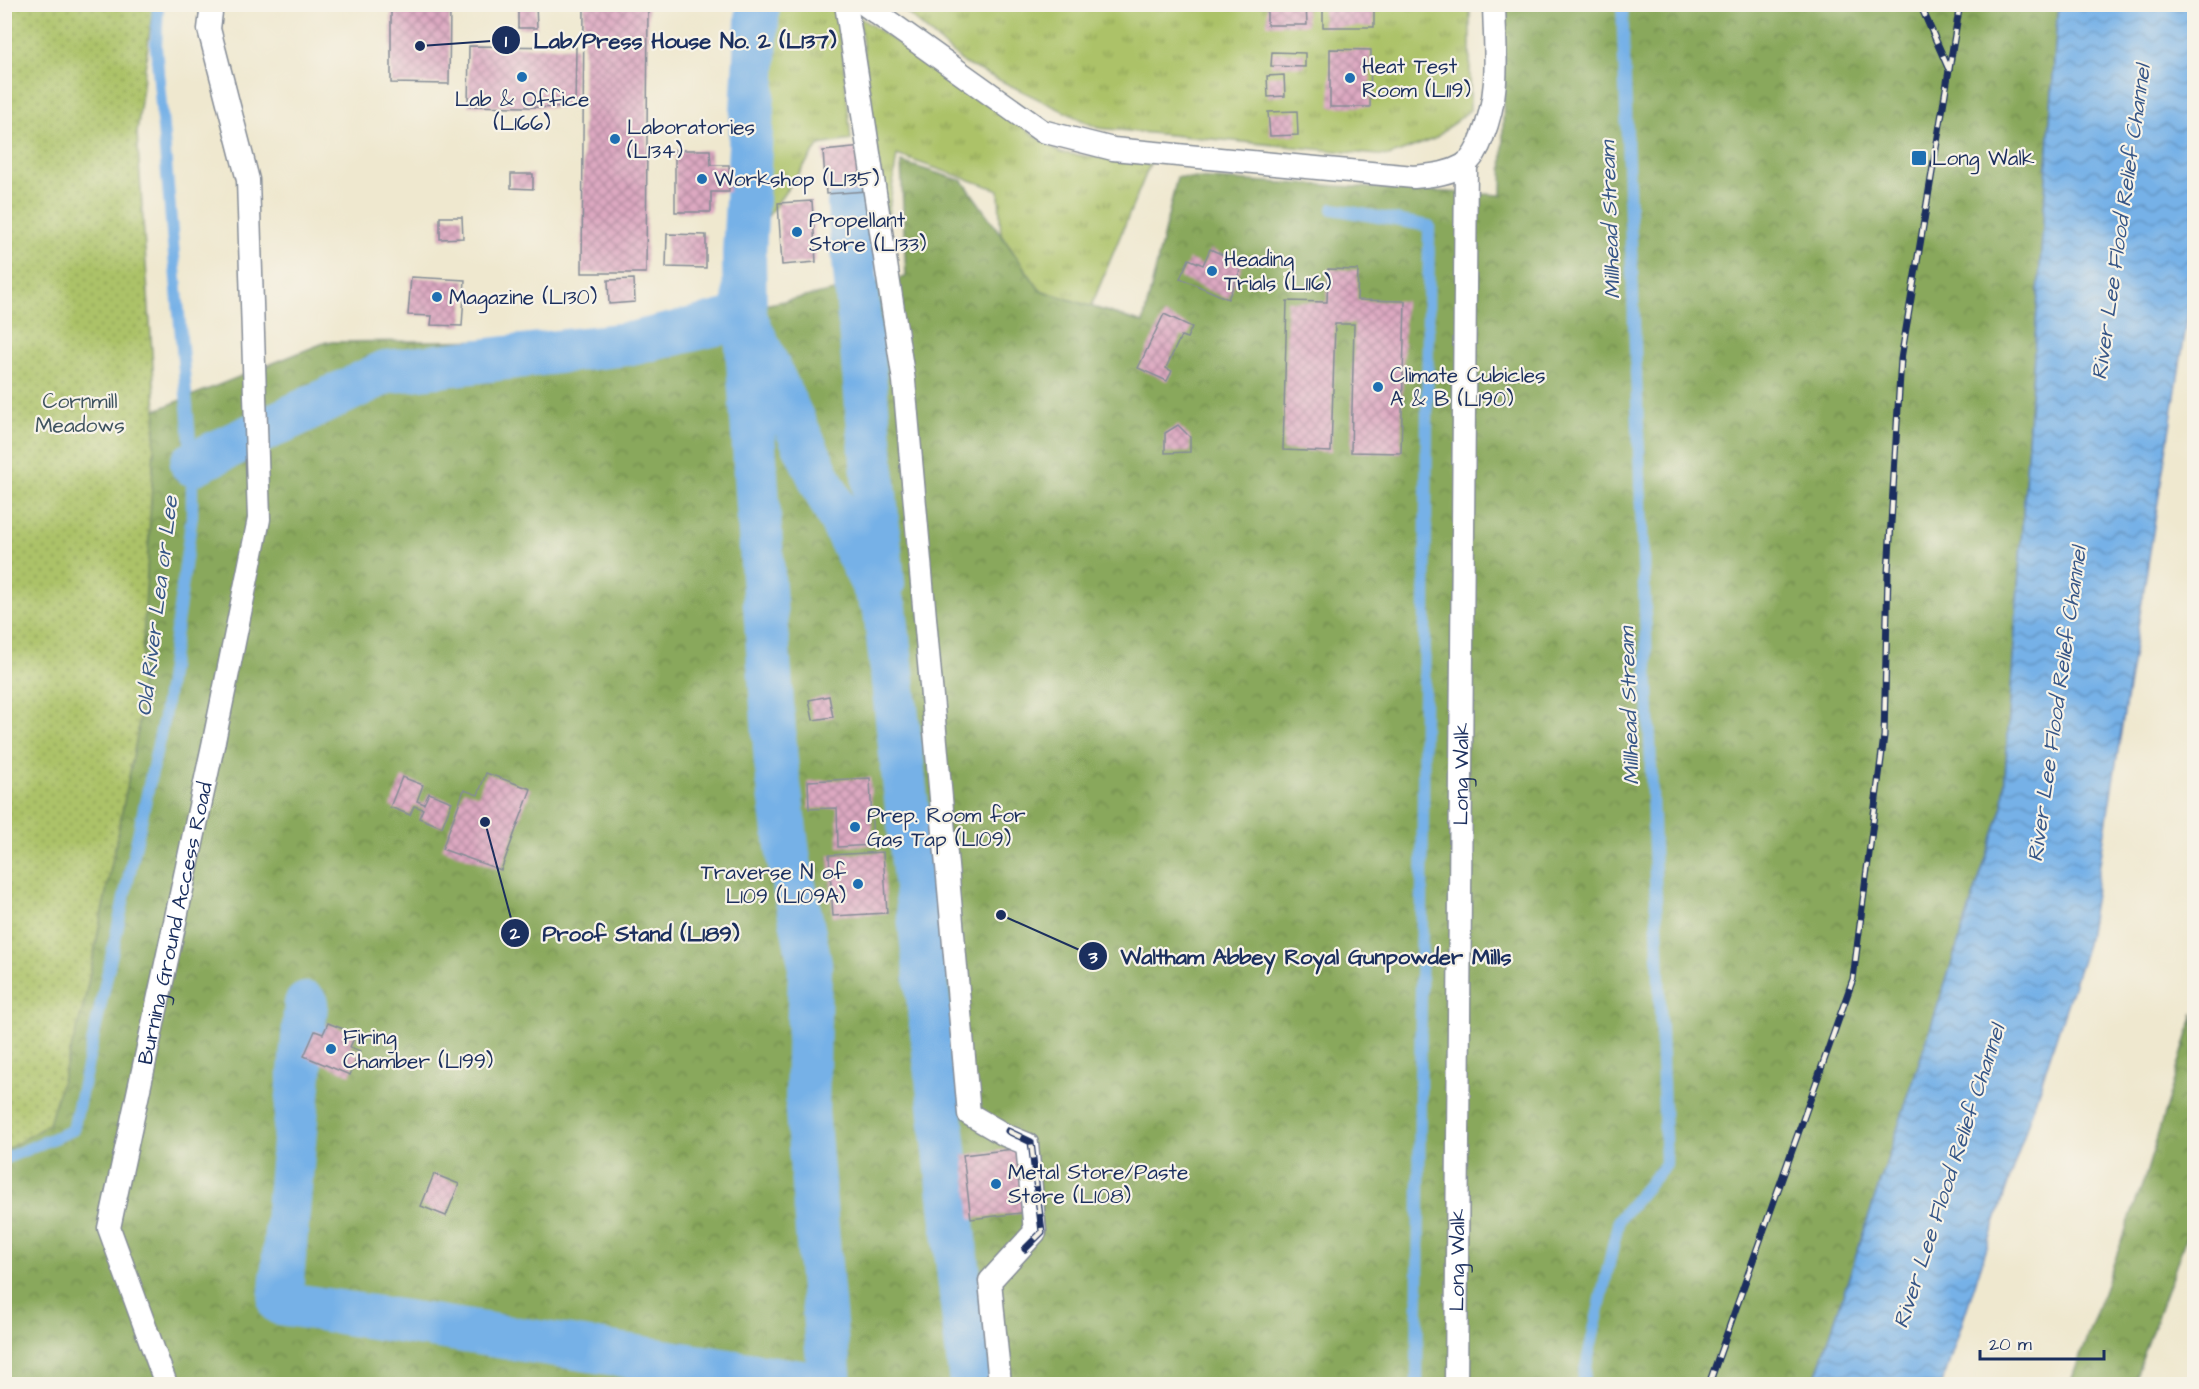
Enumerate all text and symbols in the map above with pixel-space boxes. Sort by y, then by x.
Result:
callout: Lab/Press House No. 2 (L137) [491,20,848,60]
text: Lab/Press House No. 2 (L137) [534,26,837,57]
text: 1 [505,29,508,54]
place label: Heat Test Room (L119) [1362,52,1471,105]
water label: River Lee Flood Relief Channel [2084,60,2159,382]
marker: Lab & Office (L166) [515,70,529,84]
marker: Heat Test Room (L119) [1343,71,1357,85]
place label: Lab & Office (L166) [455,85,589,138]
place label: Laboratories (L134) [627,113,755,166]
marker: Laboratories (L134) [608,132,622,146]
water label: Millhead Stream [1592,139,1629,299]
place label: Long Walk [1932,144,2035,175]
marker: Long Walk [1910,149,1928,167]
place label: Workshop (L135) [714,165,879,195]
marker: Workshop (L135) [695,172,709,186]
place label: Propellant Store (L133) [809,206,926,259]
marker: Propellant Store (L133) [790,225,804,239]
place label: Heading Trials (L116) [1224,245,1332,298]
marker: Heading Trials (L116) [1205,264,1219,278]
place label: Magazine (L130) [449,283,597,314]
marker: Magazine (L130) [430,290,444,304]
place label: Climate Cubicles A & B (L190) [1390,361,1546,414]
marker: Climate Cubicles A & B (L190) [1371,380,1385,394]
park label: Cornmill Meadows [35,387,125,440]
water label: Old River Lea or Lee [129,494,186,718]
water label: River Lee Flood Relief Channel [2020,542,2095,864]
water label: Millhead Stream [1611,625,1648,785]
street label: Long Walk [1447,722,1478,826]
street label: Burning Ground Access Road [131,779,220,1067]
place label: Prep. Room for Gas Tap (L109) [867,801,1026,855]
marker: Prep. Room for Gas Tap (L109) [848,820,862,834]
place label: Traverse N of L109 (L109A) [701,858,847,911]
marker: Traverse N of L109 (L109A) [851,877,865,891]
callout: Proof Stand (L189) [500,913,751,953]
text: Proof Stand (L189) [542,919,740,950]
text: 2 [509,921,521,946]
callout: Waltham Abbey Royal Gunpowder Mills [1078,936,1523,976]
text: Waltham Abbey Royal Gunpowder Mills [1120,942,1511,975]
text: 3 [1087,945,1098,970]
water label: River Lee Flood Relief Channel [1886,1018,2014,1332]
place label: Firing Chamber (L199) [343,1023,493,1076]
marker: Firing Chamber (L199) [324,1042,338,1056]
place label: Metal Store/Paste Store (L108) [1008,1158,1188,1211]
marker: Metal Store/Paste Store (L108) [989,1177,1003,1191]
street label: Long Walk [1443,1208,1474,1312]
scale bar [1980,1323,2104,1361]
text: 20 m [1989,1332,2032,1357]

